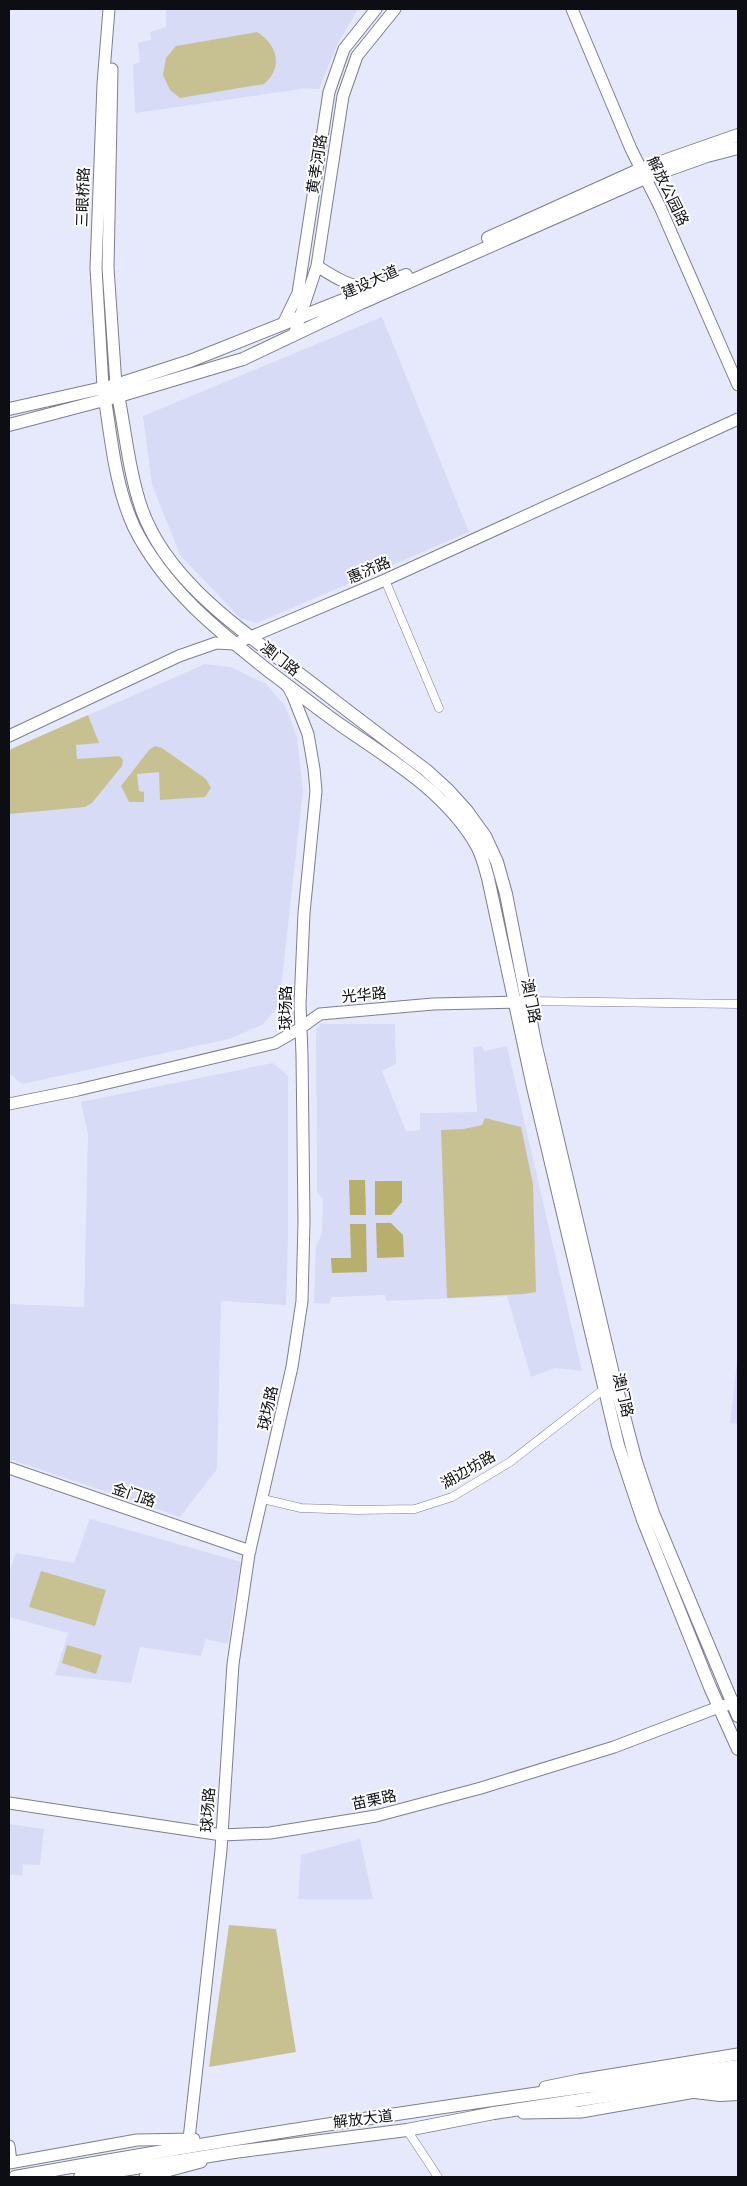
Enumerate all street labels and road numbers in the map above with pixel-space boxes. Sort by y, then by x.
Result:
street label: 黄孝河路 [303,133,331,195]
street label: 解放公园路 [643,153,693,229]
street label: 三眼桥路 [73,167,93,227]
street label: 建设大道 [339,262,401,302]
street label: 惠济路 [345,553,393,587]
street label: 澳门路 [257,638,303,680]
street label: 澳门路 [518,977,544,1025]
street label: 光华路 [341,984,387,1006]
street label: 球场路 [277,985,295,1031]
street label: 澳门路 [609,1371,637,1419]
street label: 球场路 [255,1384,281,1432]
street label: 湖边坊路 [438,1447,498,1493]
street label: 金门路 [110,1479,158,1511]
street label: 球场路 [197,1787,219,1833]
street label: 苗栗路 [350,1787,398,1813]
street label: 解放大道 [332,2106,394,2132]

